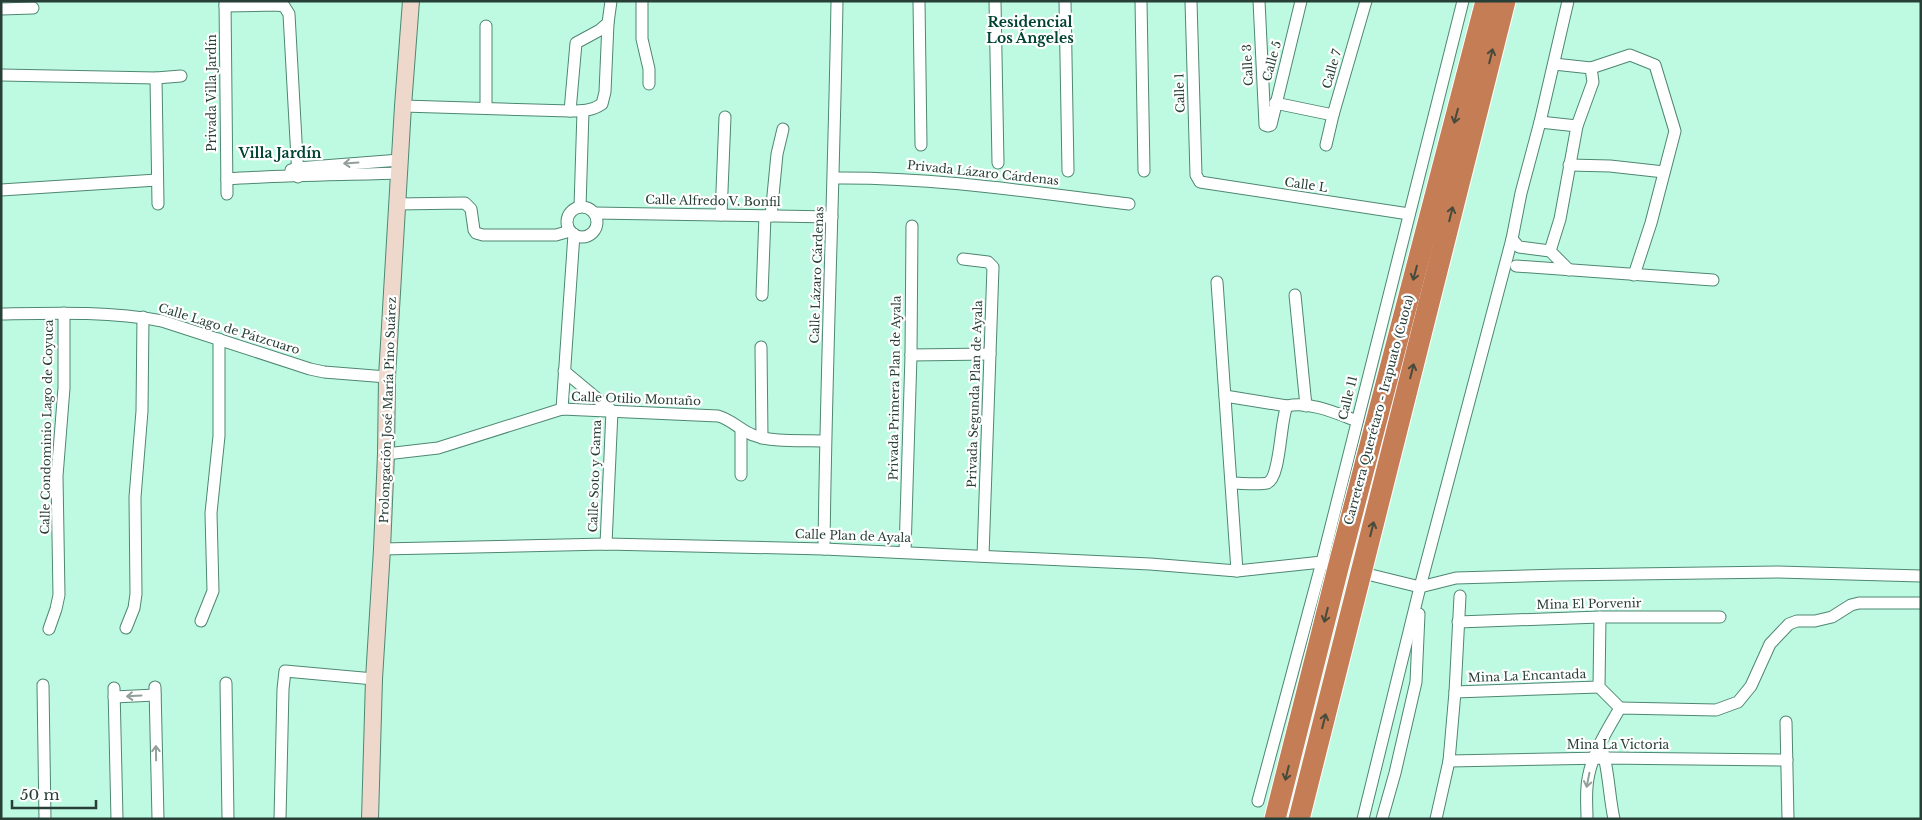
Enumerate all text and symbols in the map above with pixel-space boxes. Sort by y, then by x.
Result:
district label: Residencial Los Ángeles [986,13,1074,47]
street label: Privada Villa Jardín [204,34,219,152]
street label: Calle 5 [1259,39,1284,83]
street label: Calle 3 [1239,44,1256,86]
street label: Calle 7 [1319,46,1345,90]
one-way arrow [1487,48,1496,64]
street label: Calle 1 [1171,73,1188,113]
one-way arrow [1450,108,1460,124]
district label: Villa Jardín [237,144,322,162]
street label: Privada Lázaro Cárdenas [906,157,1060,188]
one-way arrow [343,159,359,168]
street label: Calle L [1284,174,1329,195]
street label: Calle Alfredo V. Bonfil [645,192,781,209]
street label: Calle Lázaro Cárdenas [807,206,826,344]
one-way arrow [1447,206,1456,222]
one-way arrow [1410,265,1419,281]
street label: Carretera Querétaro - Irapuato (Cuota) [1341,293,1417,527]
street label: Privada Primera Plan de Ayala [885,295,904,481]
street label: Prolongación José María Pino Suárez [376,296,399,523]
street label: Calle Lago de Pátzcuaro [157,300,302,357]
street label: Privada Segunda Plan de Ayala [964,300,985,488]
street label: Calle Condominio Lago de Coyuca [37,319,56,535]
one-way arrow [1408,364,1417,380]
street label: Calle 11 [1335,374,1360,422]
street label: Calle Otilio Montaño [571,389,701,408]
street label: Calle Soto y Gama [585,419,604,533]
one-way arrow [1368,521,1377,537]
street label: Calle Plan de Ayala [795,526,912,545]
street label: Mina El Porvenir [1536,595,1642,612]
one-way arrow [1321,607,1330,623]
street label: Mina La Encantada [1468,666,1587,685]
one-way arrow [127,692,143,701]
one-way arrow [1320,713,1329,729]
street label: Mina La Victoria [1567,737,1669,752]
one-way arrow [151,745,161,761]
one-way arrow [1282,764,1291,780]
one-way arrow [1583,771,1593,787]
scale bar [12,778,96,810]
text: 50 m [20,785,60,804]

